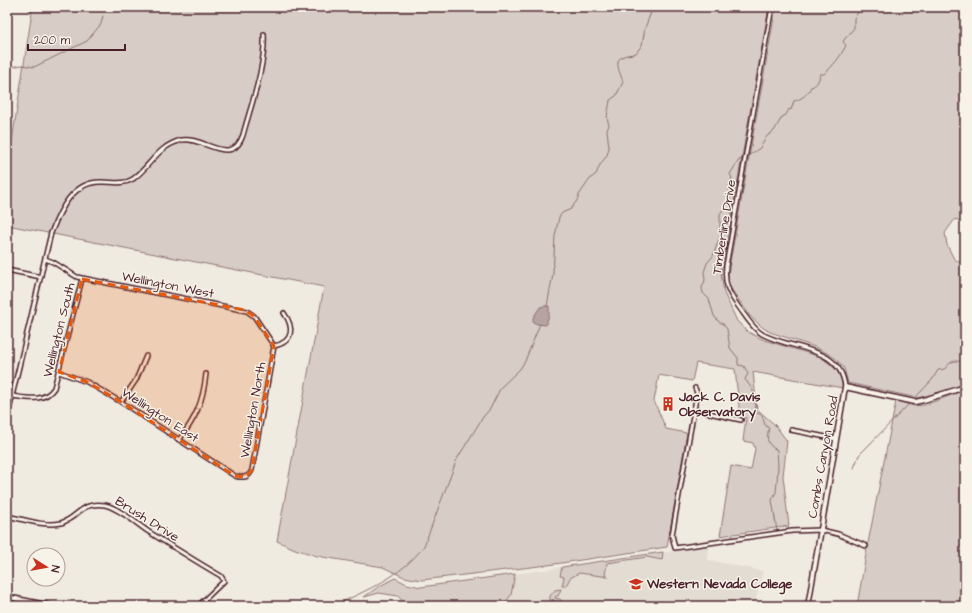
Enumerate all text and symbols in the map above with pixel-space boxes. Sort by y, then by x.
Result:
scale bar [28,26,125,52]
text: 200 m [34,32,71,49]
street label: Timberline Drive [708,178,740,276]
street label: Wellington West [120,267,216,304]
street label: Wellington South [39,280,81,379]
street label: Wellington North [236,360,271,460]
street label: Wellington East [117,383,203,448]
place label: Jack C. Davis Observatory [678,388,761,422]
street label: Combs Canyon Road [803,394,844,520]
building icon: Jack C. Davis Observatory [660,396,676,412]
street label: Brush Drive [111,492,183,546]
north arrow [26,547,66,587]
text: N [47,564,63,574]
place label: Western Nevada College [646,575,792,595]
school or university icon: Western Nevada College [628,576,644,592]

